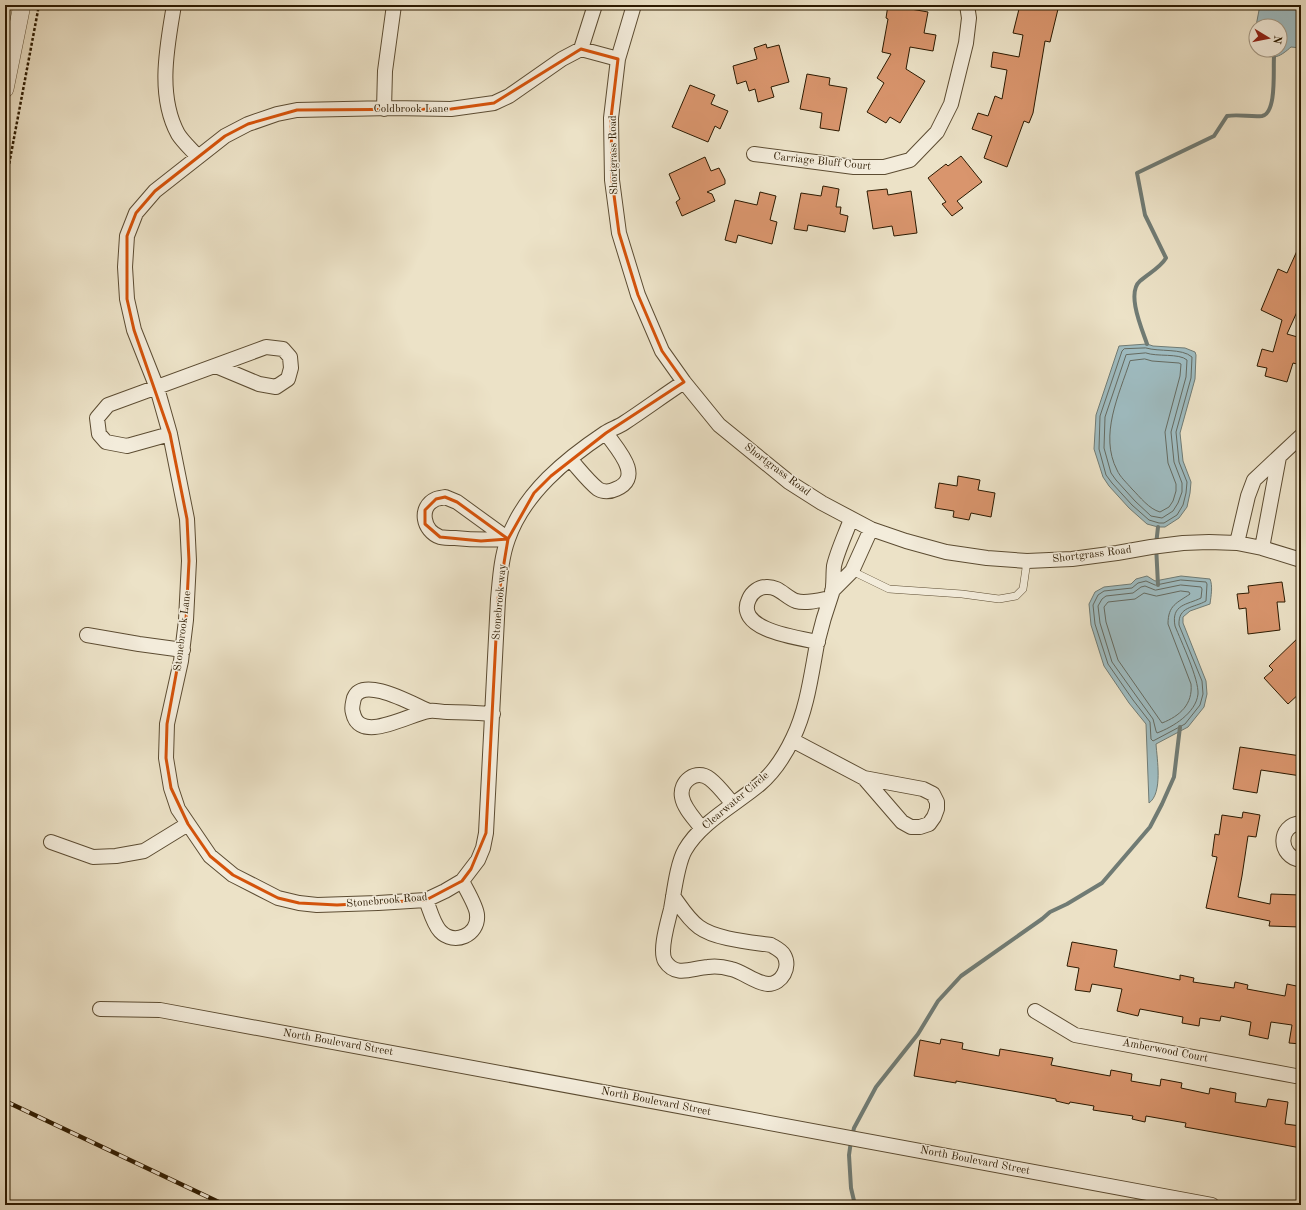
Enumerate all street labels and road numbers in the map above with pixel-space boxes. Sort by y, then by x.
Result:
street label: Coldbrook Lane [373,104,449,115]
street label: Shortgrass Road [608,115,620,195]
street label: Carriage Bluff Court [773,151,872,173]
street label: Shortgrass Road [742,442,812,499]
street label: Shortgrass Road [1052,545,1132,565]
street label: Stonebrook way [491,563,509,640]
street label: Stonebrook Lane [173,590,193,672]
street label: Clearwater Circle [701,770,771,832]
street label: Stonebrook Road [346,892,428,910]
street label: North Boulevard Street [282,1028,394,1058]
street label: Amberwood Court [1121,1037,1209,1065]
street label: North Boulevard Street [600,1086,712,1118]
street label: North Boulevard Street [919,1145,1031,1177]

